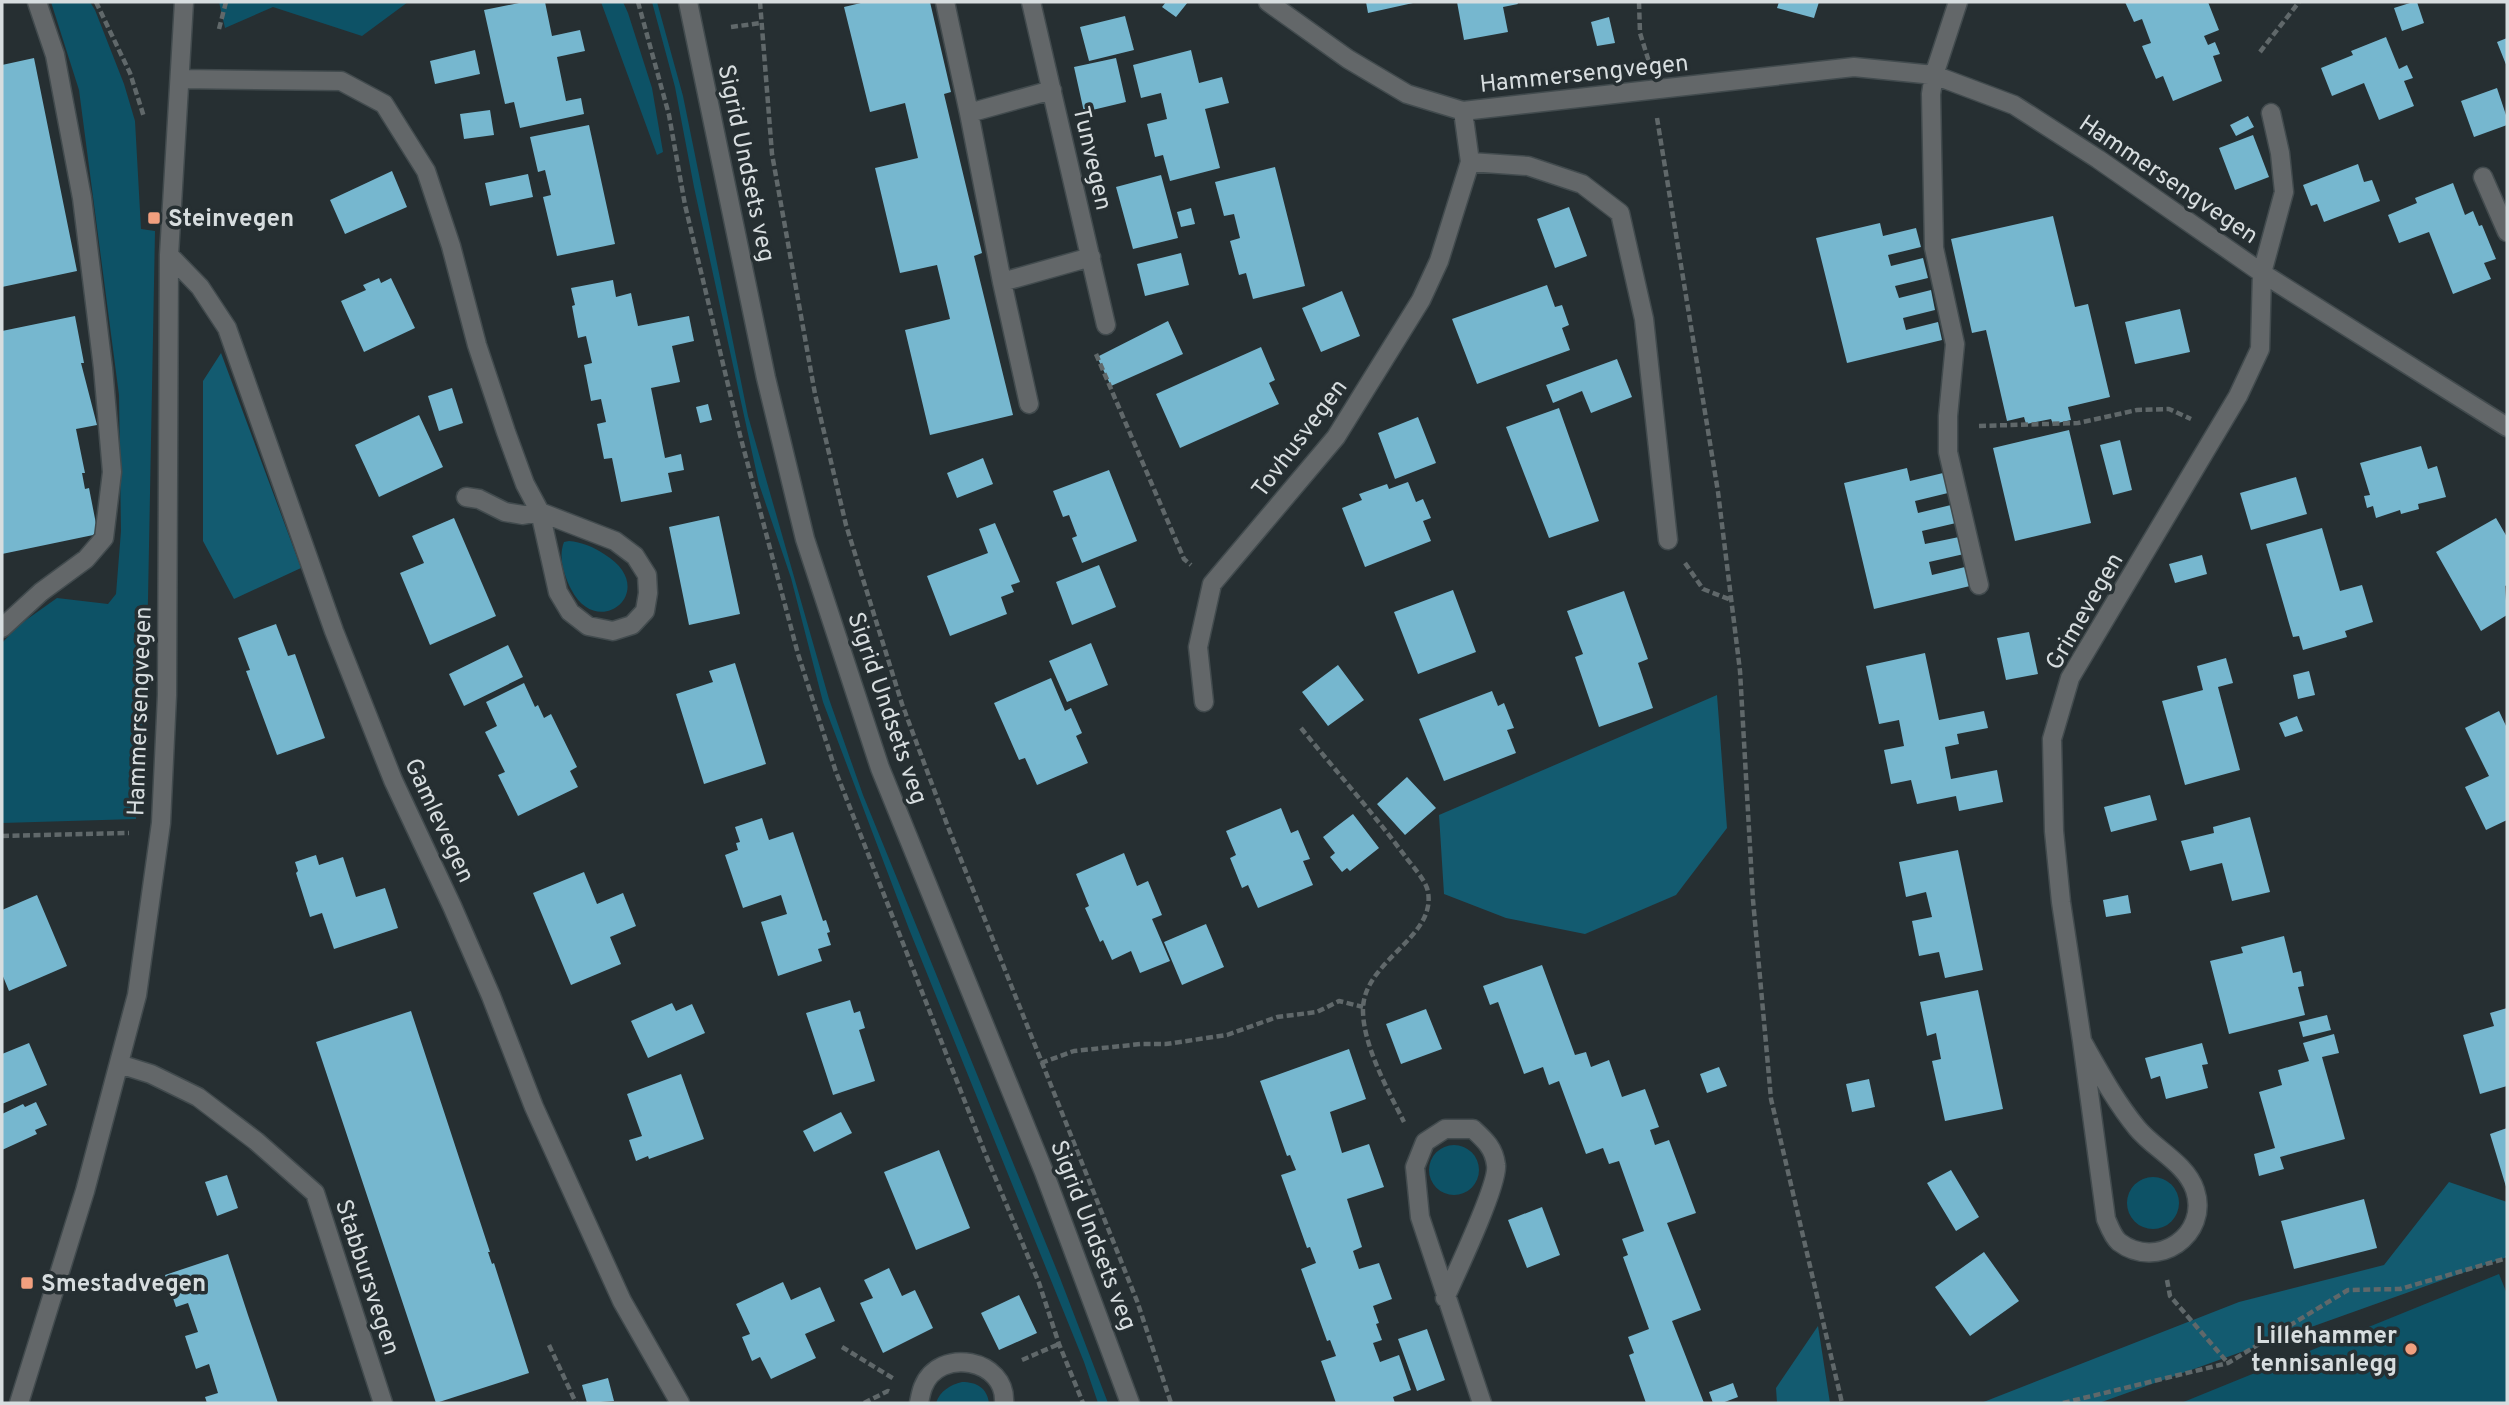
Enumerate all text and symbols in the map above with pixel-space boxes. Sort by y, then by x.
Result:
street label: Hammersengvegen [1478,49,1690,101]
street label: Sigrid Undsets veg [709,62,781,265]
street label: Tunvegen [1065,104,1118,213]
street label: Hammersengvegen [2072,110,2263,252]
place label: Steinvegen [168,205,294,235]
marker: Steinvegen [146,210,162,226]
street label: Tovhusvegen [1246,374,1355,504]
street label: Grimevegen [2040,548,2131,676]
street label: Hammersengvegen [122,606,160,817]
street label: Sigrid Undsets veg [839,609,933,809]
street label: Gamlevegen [396,754,480,888]
street label: Sigrid Undsets veg [1042,1137,1142,1335]
street label: Stabbursvegen [327,1196,405,1359]
place label: Smestadvegen [41,1270,206,1300]
marker: Smestadvegen [19,1275,35,1291]
place label: Lillehammer tennisanlegg [2251,1322,2397,1380]
marker: Lillehammer tennisanlegg [2403,1341,2419,1357]

